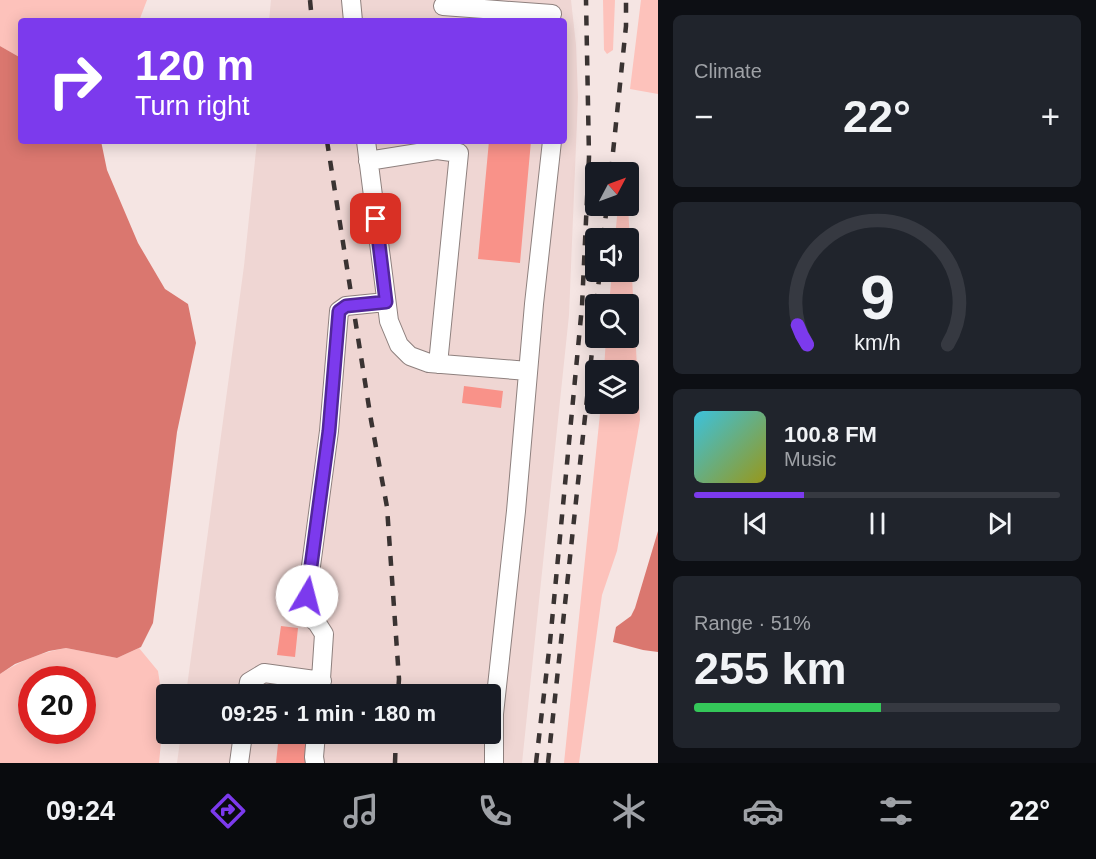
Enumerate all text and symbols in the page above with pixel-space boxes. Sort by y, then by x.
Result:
icon: right [36,42,114,120]
text: 120 m [135,42,254,89]
text: Climate [694,60,762,82]
text: Turn right [135,91,250,121]
text: 22° [843,91,911,142]
text: − [694,98,713,135]
text: + [1041,98,1060,135]
north arrow [585,162,639,216]
map controls [585,162,639,414]
pin [350,193,401,244]
icon: arrive [359,202,392,235]
button: sound [585,228,639,282]
text: 9 [860,263,894,332]
button: search [585,294,639,348]
text: km/h [854,331,900,355]
button: layers [585,360,639,414]
text: 100.8 FM [784,422,877,447]
text: Music [784,448,836,470]
icon: previous [739,507,772,540]
icon: pause [861,507,894,540]
icon: next [983,507,1016,540]
position arrow [275,564,339,628]
text: Range · 51% [694,612,811,634]
text: 255 km [694,643,847,694]
speed limit sign: 20 [18,666,96,744]
text: 09:25 · 1 min · 180 m [221,701,436,726]
icon: directions [207,790,249,832]
icon: music [340,790,382,832]
icon: phone [474,790,516,832]
icon: climate [608,790,650,832]
icon: car [742,790,784,832]
icon: filters [875,790,917,832]
text: 09:24 [46,796,115,826]
text: 22° [1009,796,1050,826]

